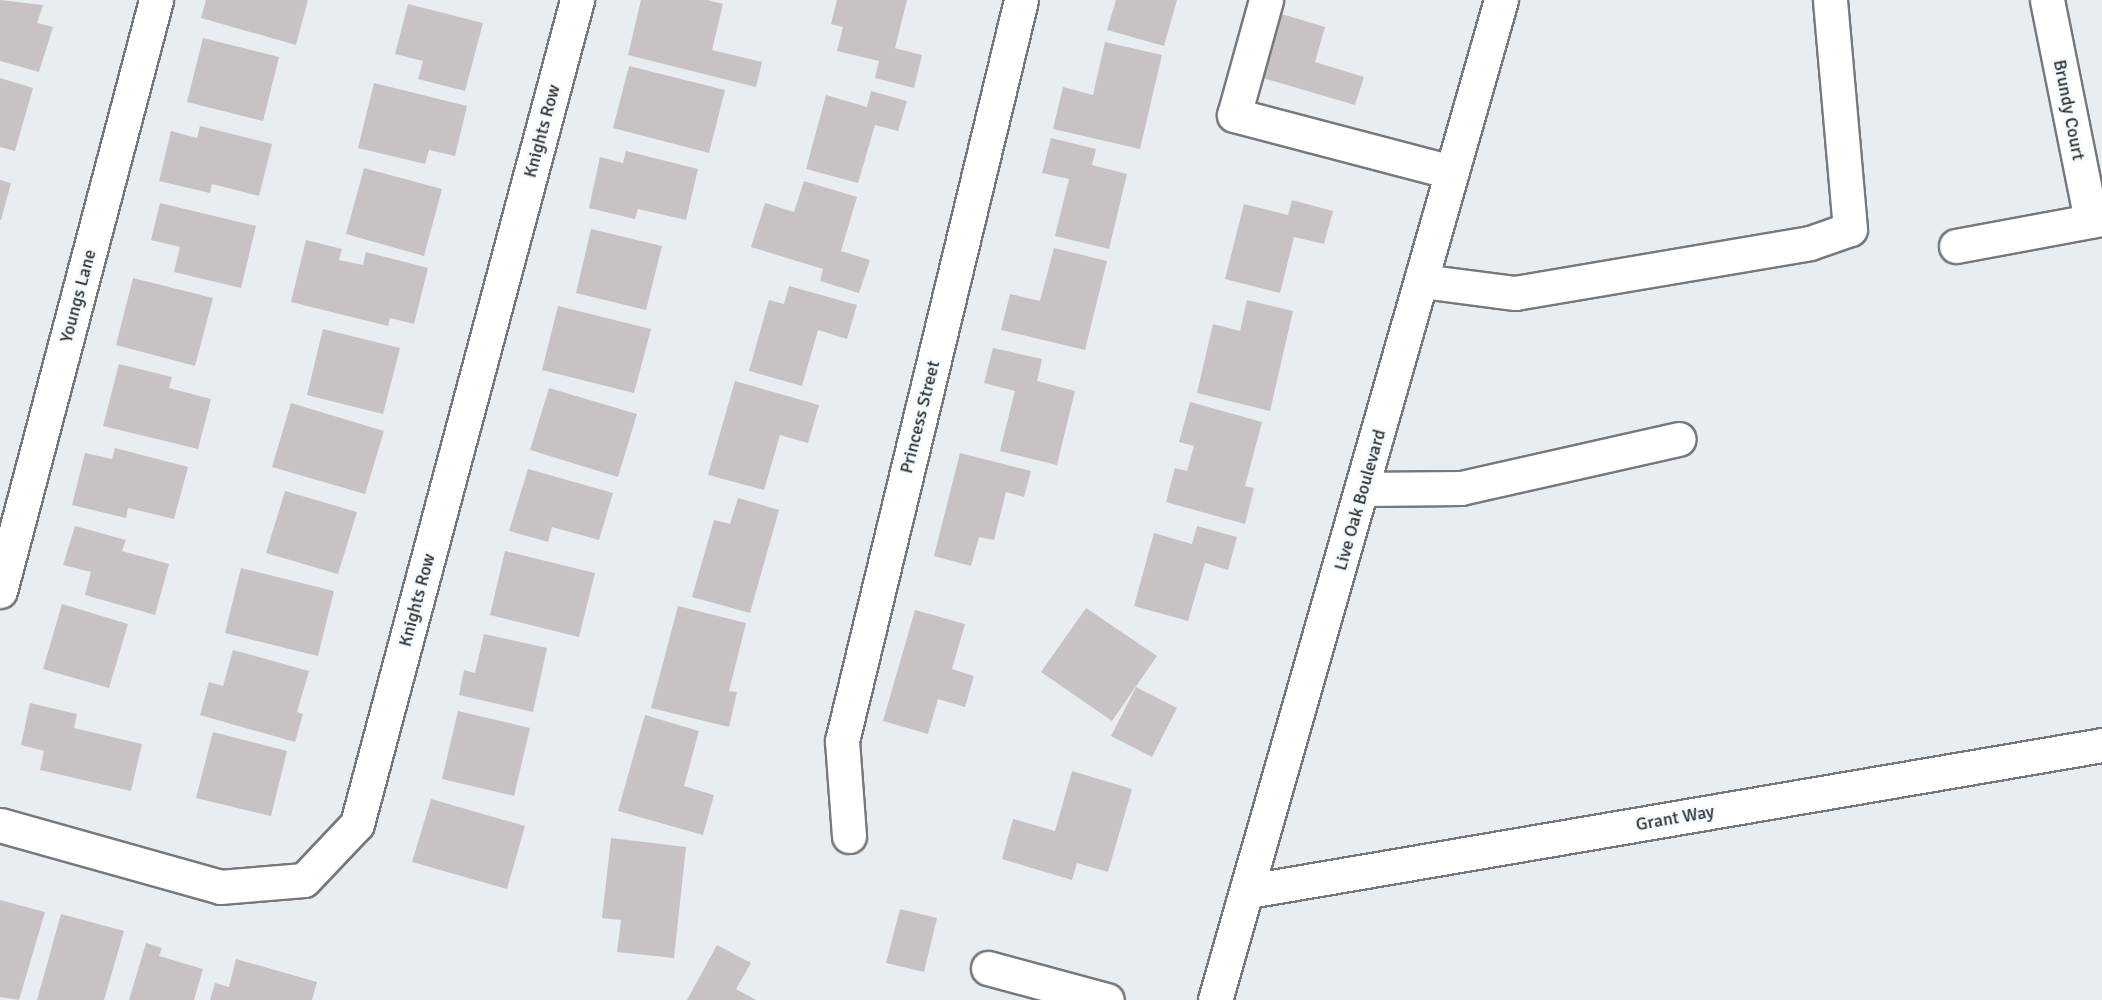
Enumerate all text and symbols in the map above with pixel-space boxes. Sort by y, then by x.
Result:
street label: Brundy Court [2049,58,2089,162]
street label: Knights Row [519,82,565,180]
street label: Youngs Lane [55,247,101,345]
street label: Princess Street [896,358,944,476]
street label: Live Oak Boulevard [1330,427,1390,573]
street label: Knights Row [394,551,440,649]
street label: Grant Way [1634,800,1716,836]

